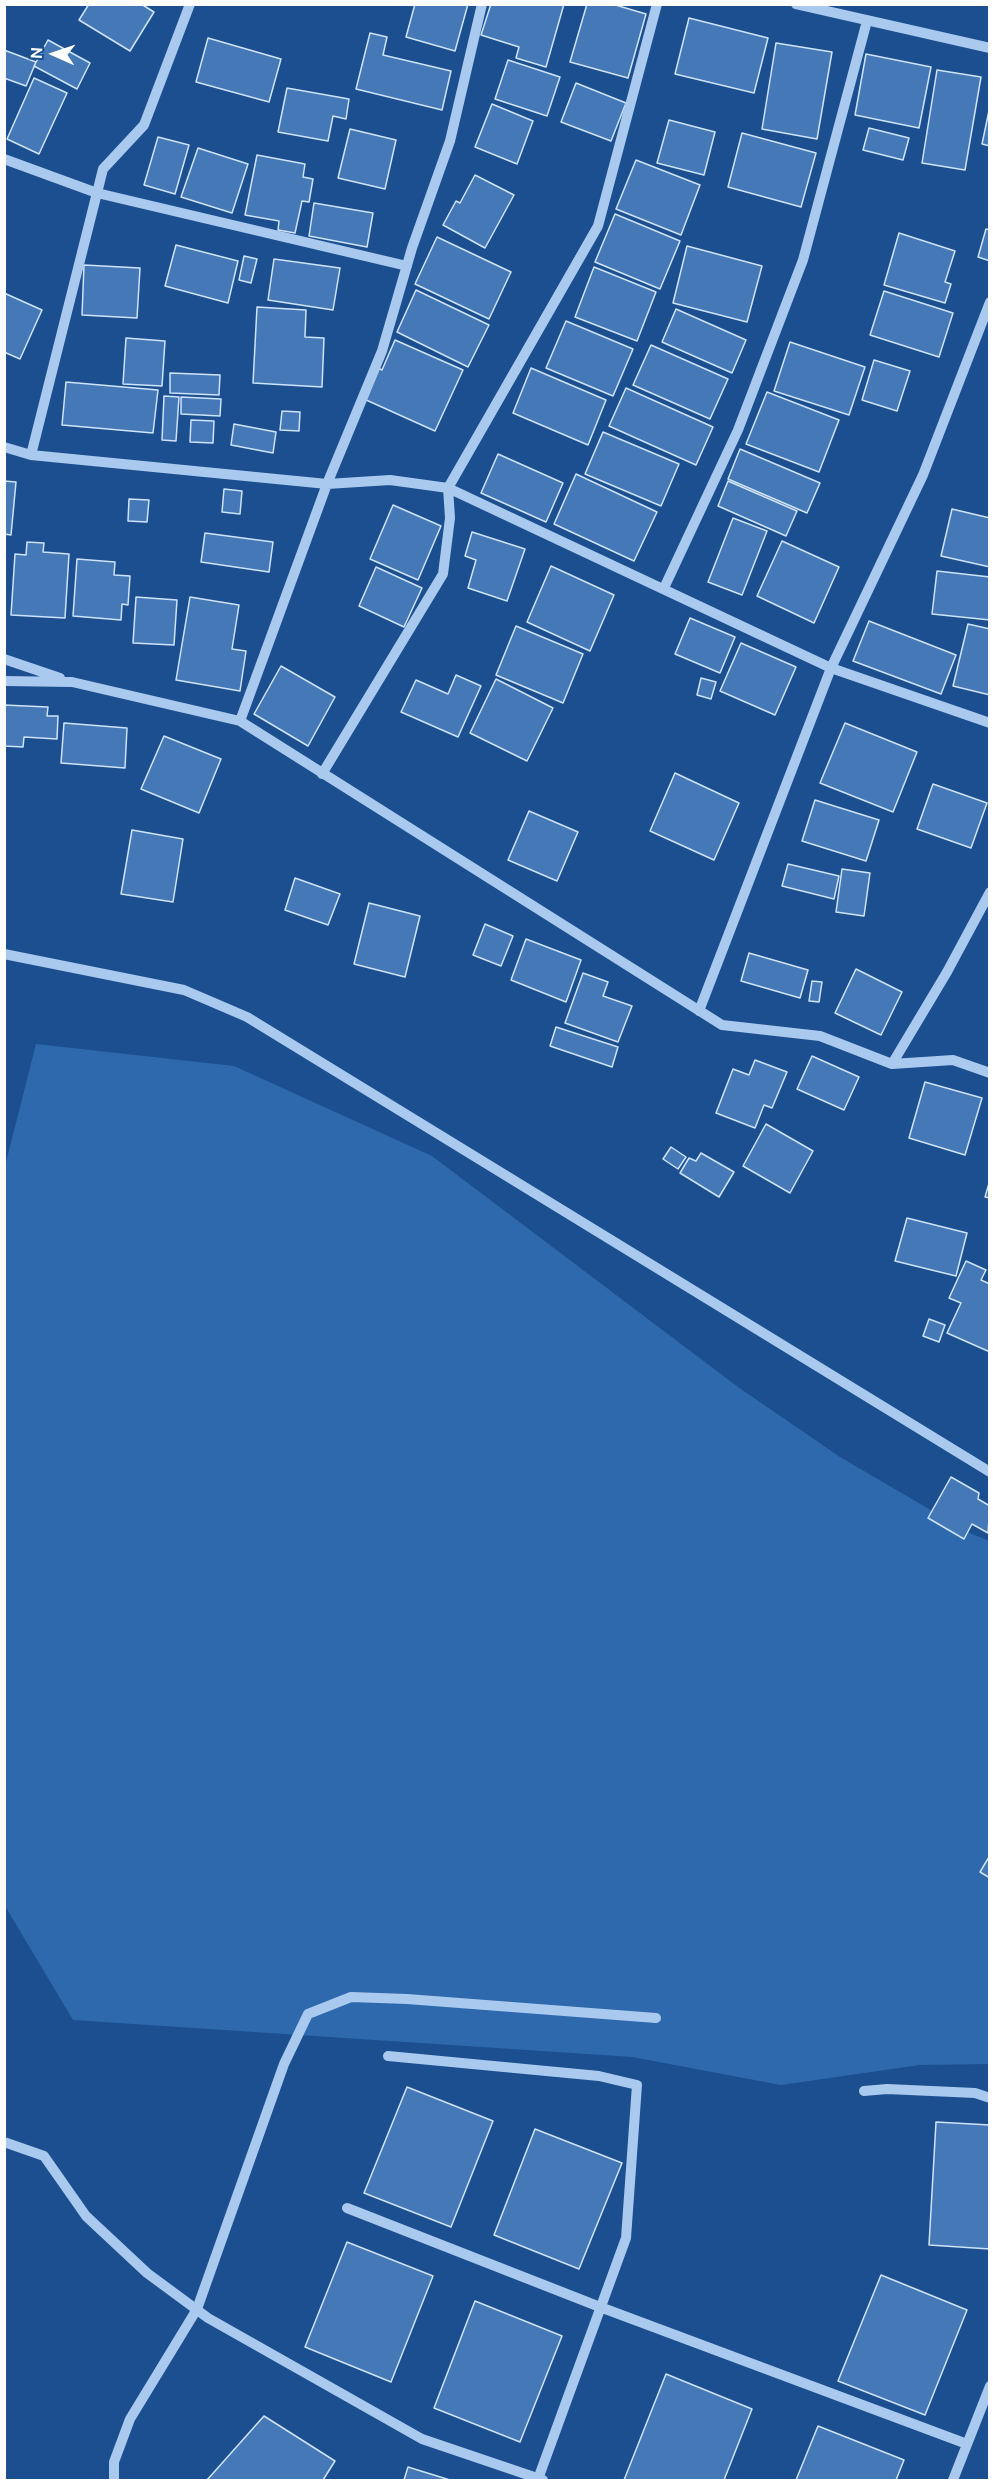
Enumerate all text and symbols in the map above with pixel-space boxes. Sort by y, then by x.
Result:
north arrow [24,24,84,84]
text: N [27,47,45,59]

